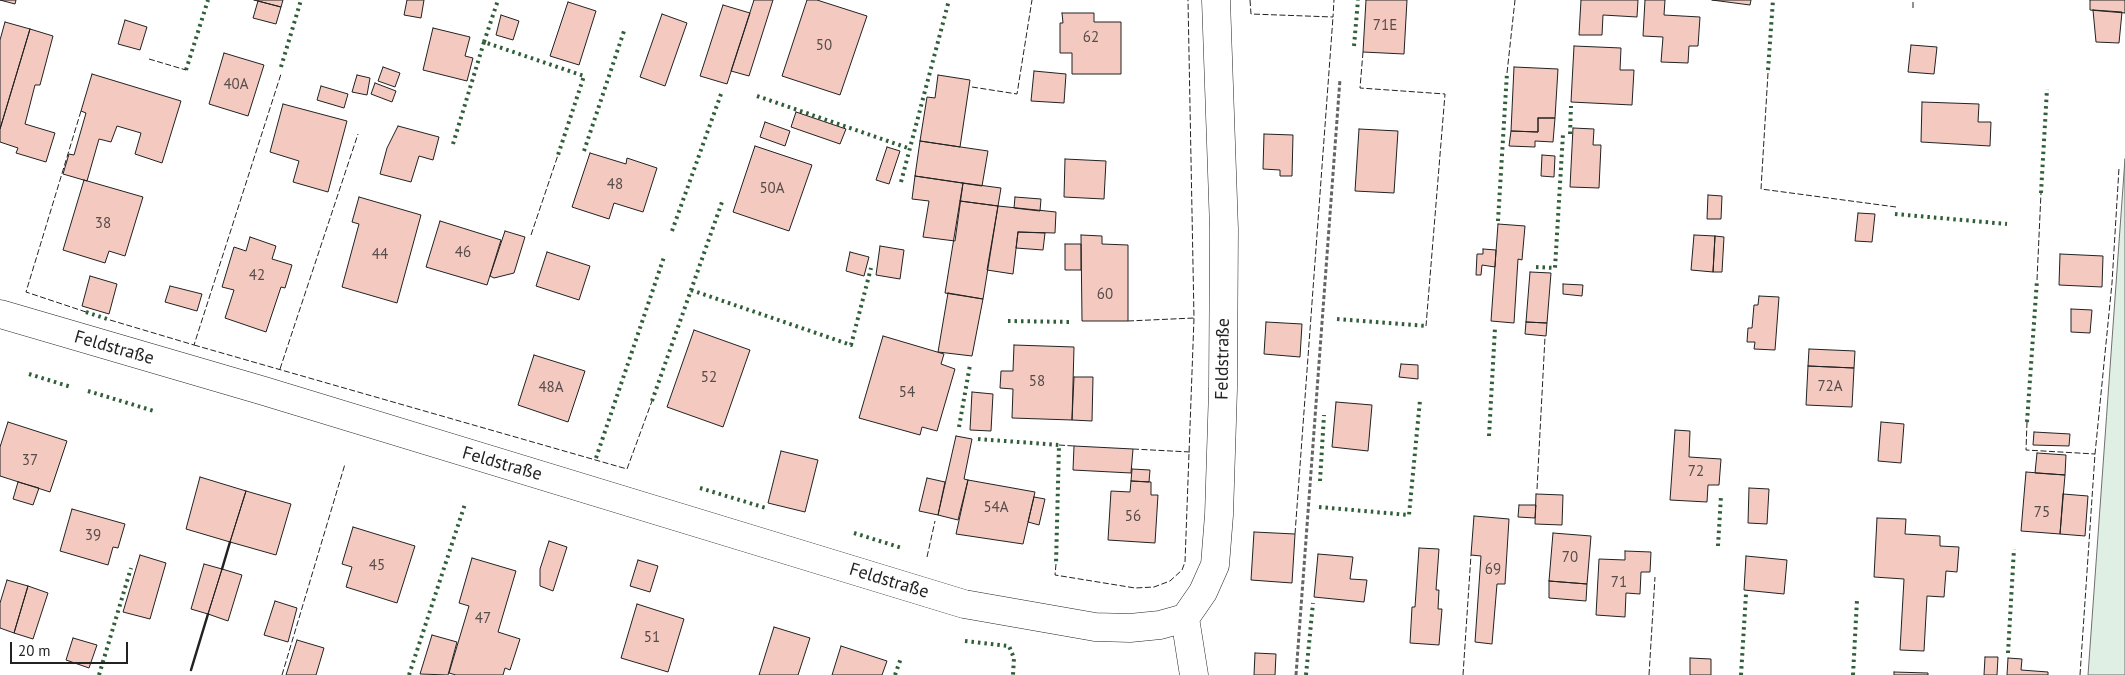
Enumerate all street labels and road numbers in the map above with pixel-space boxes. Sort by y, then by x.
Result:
street label: Feldstraße [1211,318,1235,400]
street label: Feldstraße [72,326,156,370]
street label: Feldstraße [460,442,544,486]
street label: Feldstraße [847,559,931,603]

